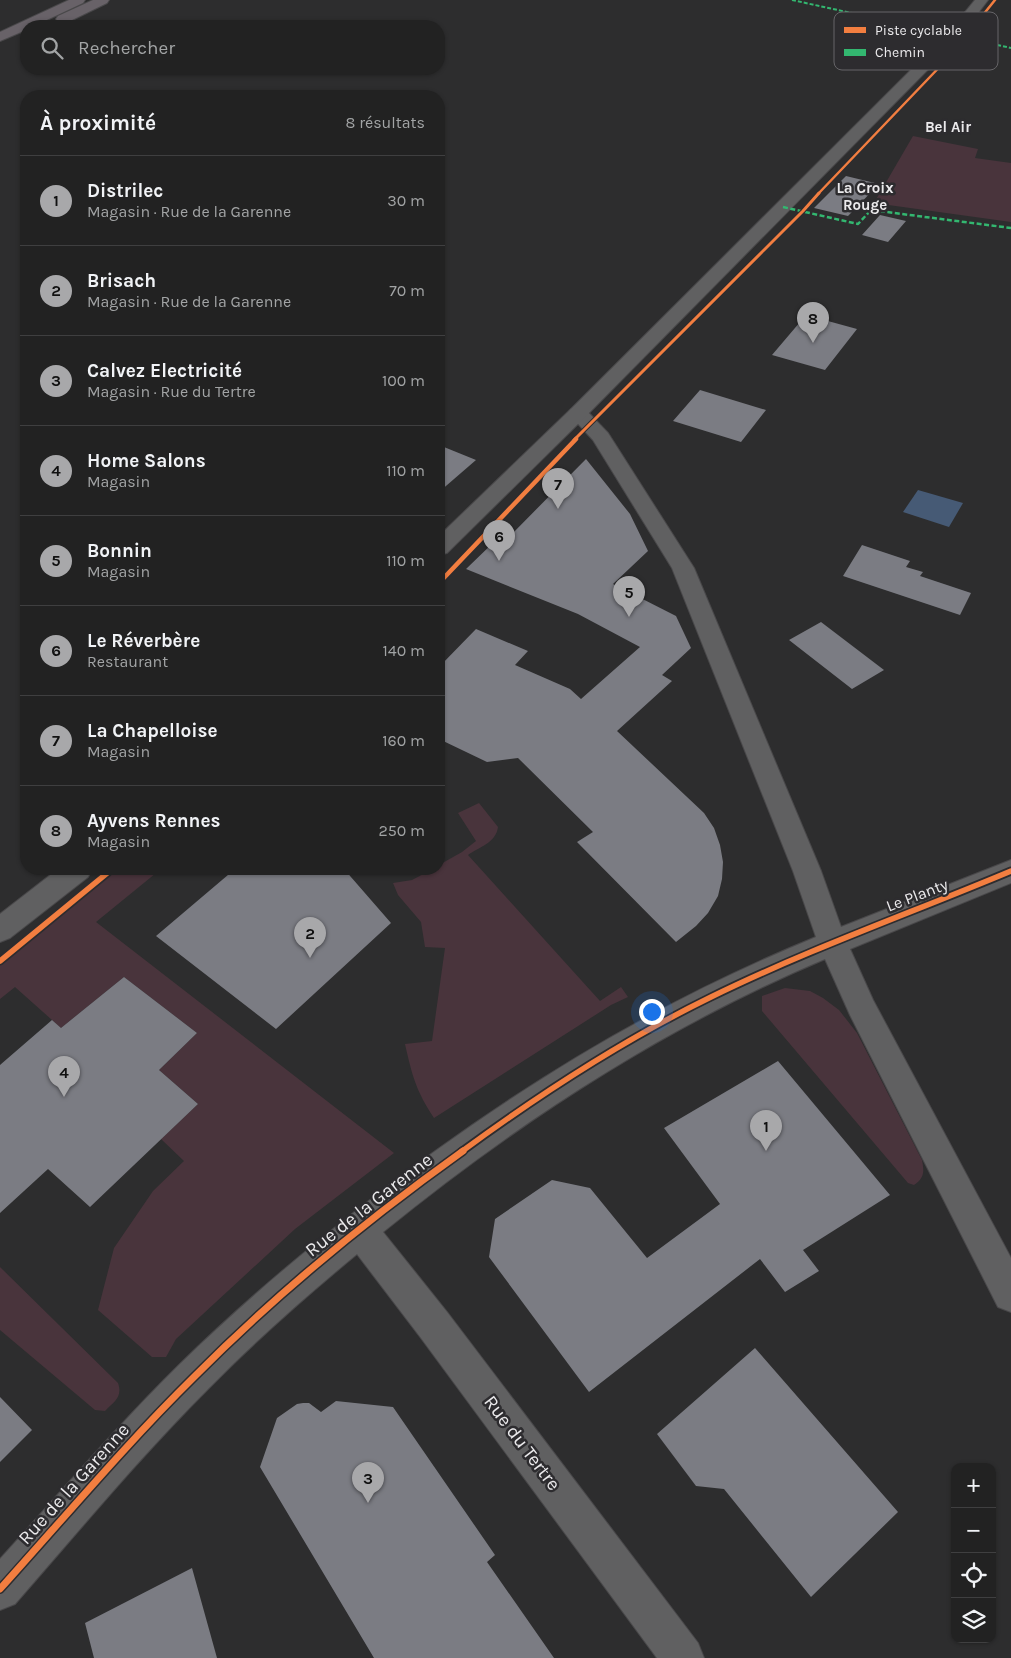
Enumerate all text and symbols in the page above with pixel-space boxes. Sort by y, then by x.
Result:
legend [834,12,998,70]
search box [20,20,445,75]
text: Piste cyclable [875,22,962,39]
icon: search [38,34,66,62]
text: Rechercher [78,37,175,59]
text: Chemin [875,44,925,61]
text: À proximité [40,111,156,135]
text: 8 résultats [346,113,425,132]
district label: Bel Air [925,118,971,136]
district label: La Croix Rouge [836,179,894,214]
text: Distrilec [87,180,163,202]
text: 1 [53,191,59,210]
text: 30 m [387,191,425,210]
text: Magasin · Rue de la Garenne [87,202,291,221]
text: Brisach [87,270,156,292]
text: 2 [51,281,61,300]
text: 70 m [389,281,425,300]
text: Magasin · Rue de la Garenne [87,292,291,311]
pin: 8 [797,302,829,343]
text: Calvez Electricité [87,360,242,382]
text: 3 [51,371,61,390]
text: 100 m [382,371,425,390]
text: Magasin · Rue du Tertre [87,382,256,401]
text: Home Salons [87,450,206,472]
text: 4 [51,461,61,480]
text: 110 m [386,461,425,480]
pin: 7 [542,468,574,509]
text: Magasin [87,472,150,491]
pin: 6 [483,520,515,561]
text: Bonnin [87,540,152,562]
text: 5 [51,551,61,570]
text: 110 m [386,551,425,570]
text: Magasin [87,562,150,581]
pin: 5 [613,576,645,617]
text: Le Réverbère [87,630,200,652]
text: 6 [51,641,61,660]
text: 140 m [383,641,425,660]
text: Restaurant [87,652,168,671]
text: La Chapelloise [87,720,218,742]
text: 7 [52,731,60,750]
text: 160 m [382,731,425,750]
text: Magasin [87,742,150,761]
text: Ayvens Rennes [87,810,221,832]
text: 8 [51,821,61,840]
text: 250 m [378,821,425,840]
text: Magasin [87,832,150,851]
street label: Le Planty [883,874,951,915]
pin: 2 [294,917,326,958]
your location [639,999,665,1025]
pin: 4 [48,1056,80,1097]
pin: 1 [750,1110,782,1151]
street label: Rue de la Garenne [301,1149,437,1261]
street label: Rue du Tertre [479,1391,565,1495]
street label: Rue de la Garenne [14,1419,134,1549]
pin: 3 [352,1462,384,1503]
map controls [951,1463,996,1643]
button: + [951,1463,996,1508]
button: − [951,1508,996,1553]
button: locate [951,1553,996,1598]
button: layers [951,1598,996,1643]

